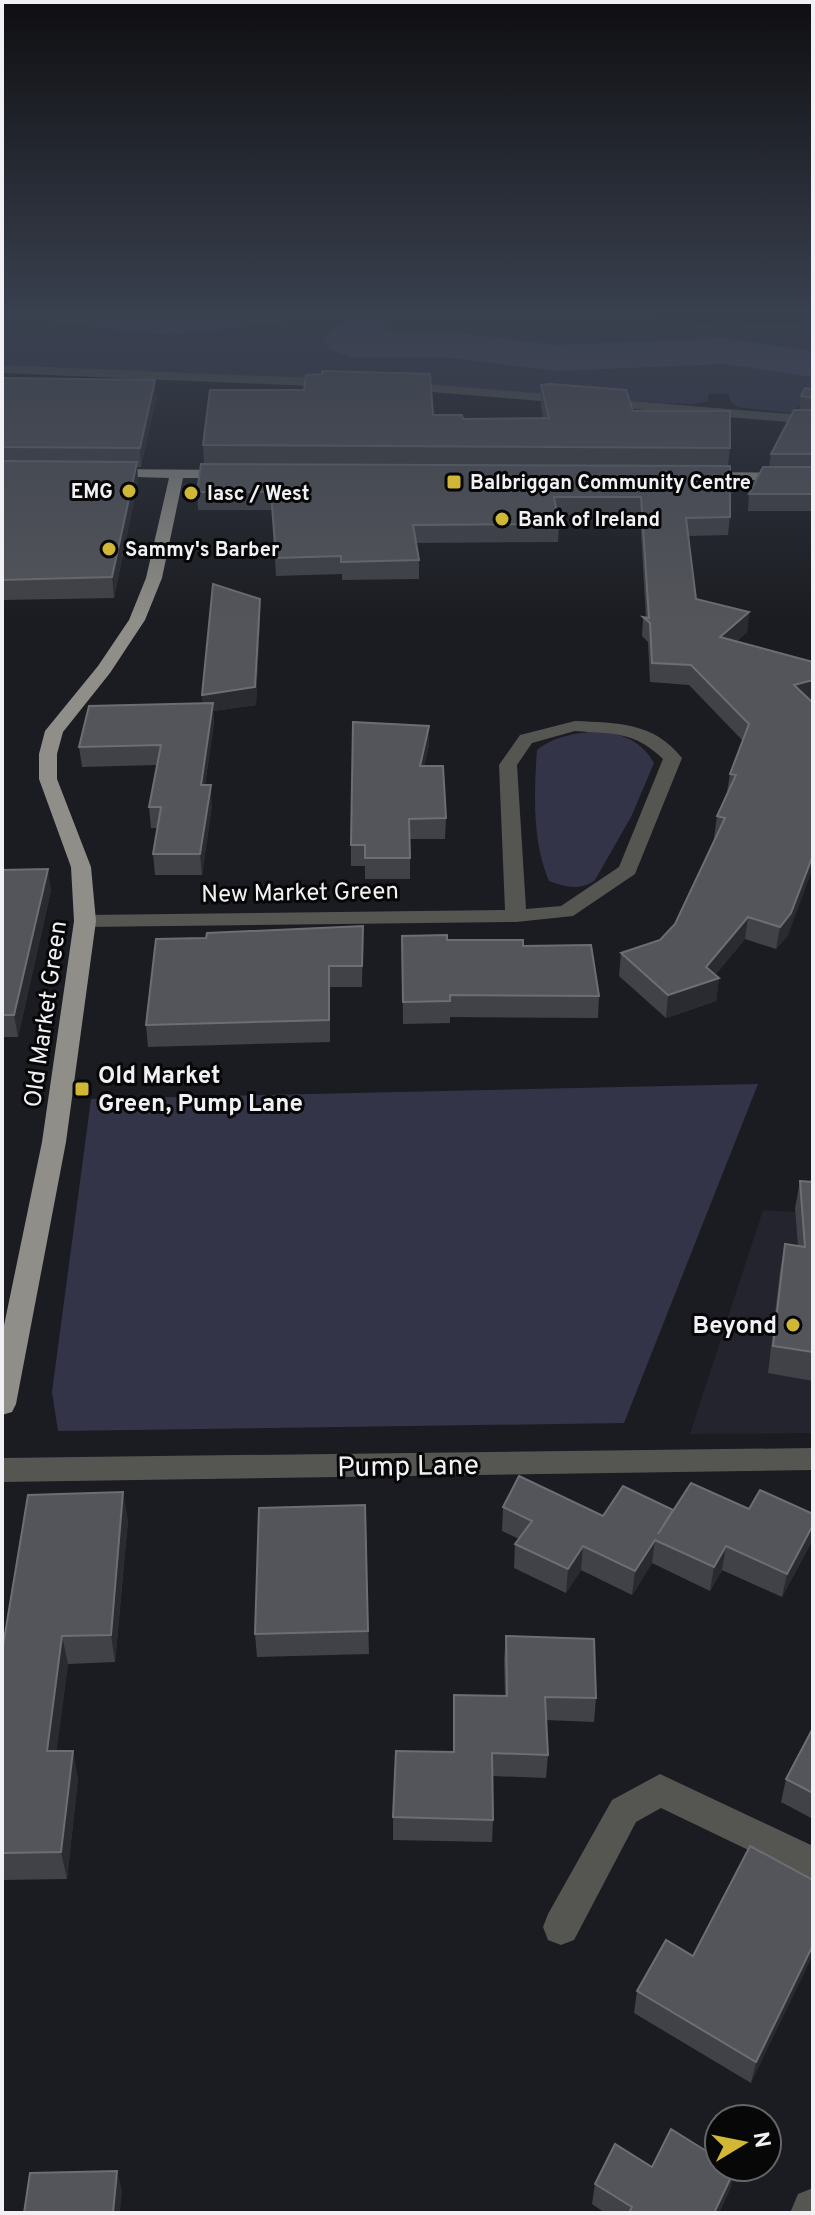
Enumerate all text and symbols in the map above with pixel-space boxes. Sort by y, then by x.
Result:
place label: Balbriggan Community Centre [470,471,751,497]
marker: Balbriggan Community Centre [445,473,463,491]
place label: EMG [71,480,113,506]
marker: EMG [120,482,138,500]
place label: Iasc / West [207,482,310,508]
marker: Iasc / West [182,484,200,502]
place label: Bank of Ireland [518,508,660,534]
marker: Bank of Ireland [493,510,511,528]
place label: Sammy's Barber [125,538,280,564]
marker: Sammy's Barber [100,540,118,558]
street label: New Market Green [201,877,399,911]
street label: Old Market Green [19,919,75,1110]
place label: Old Market Green, Pump Lane [98,1062,303,1120]
marker: Old Market Green, Pump Lane [73,1080,91,1098]
place label: Beyond [693,1312,777,1342]
marker: Beyond [784,1316,802,1334]
street label: Pump Lane [337,1449,479,1487]
north arrow [703,2103,783,2183]
text: N [746,2130,775,2150]

